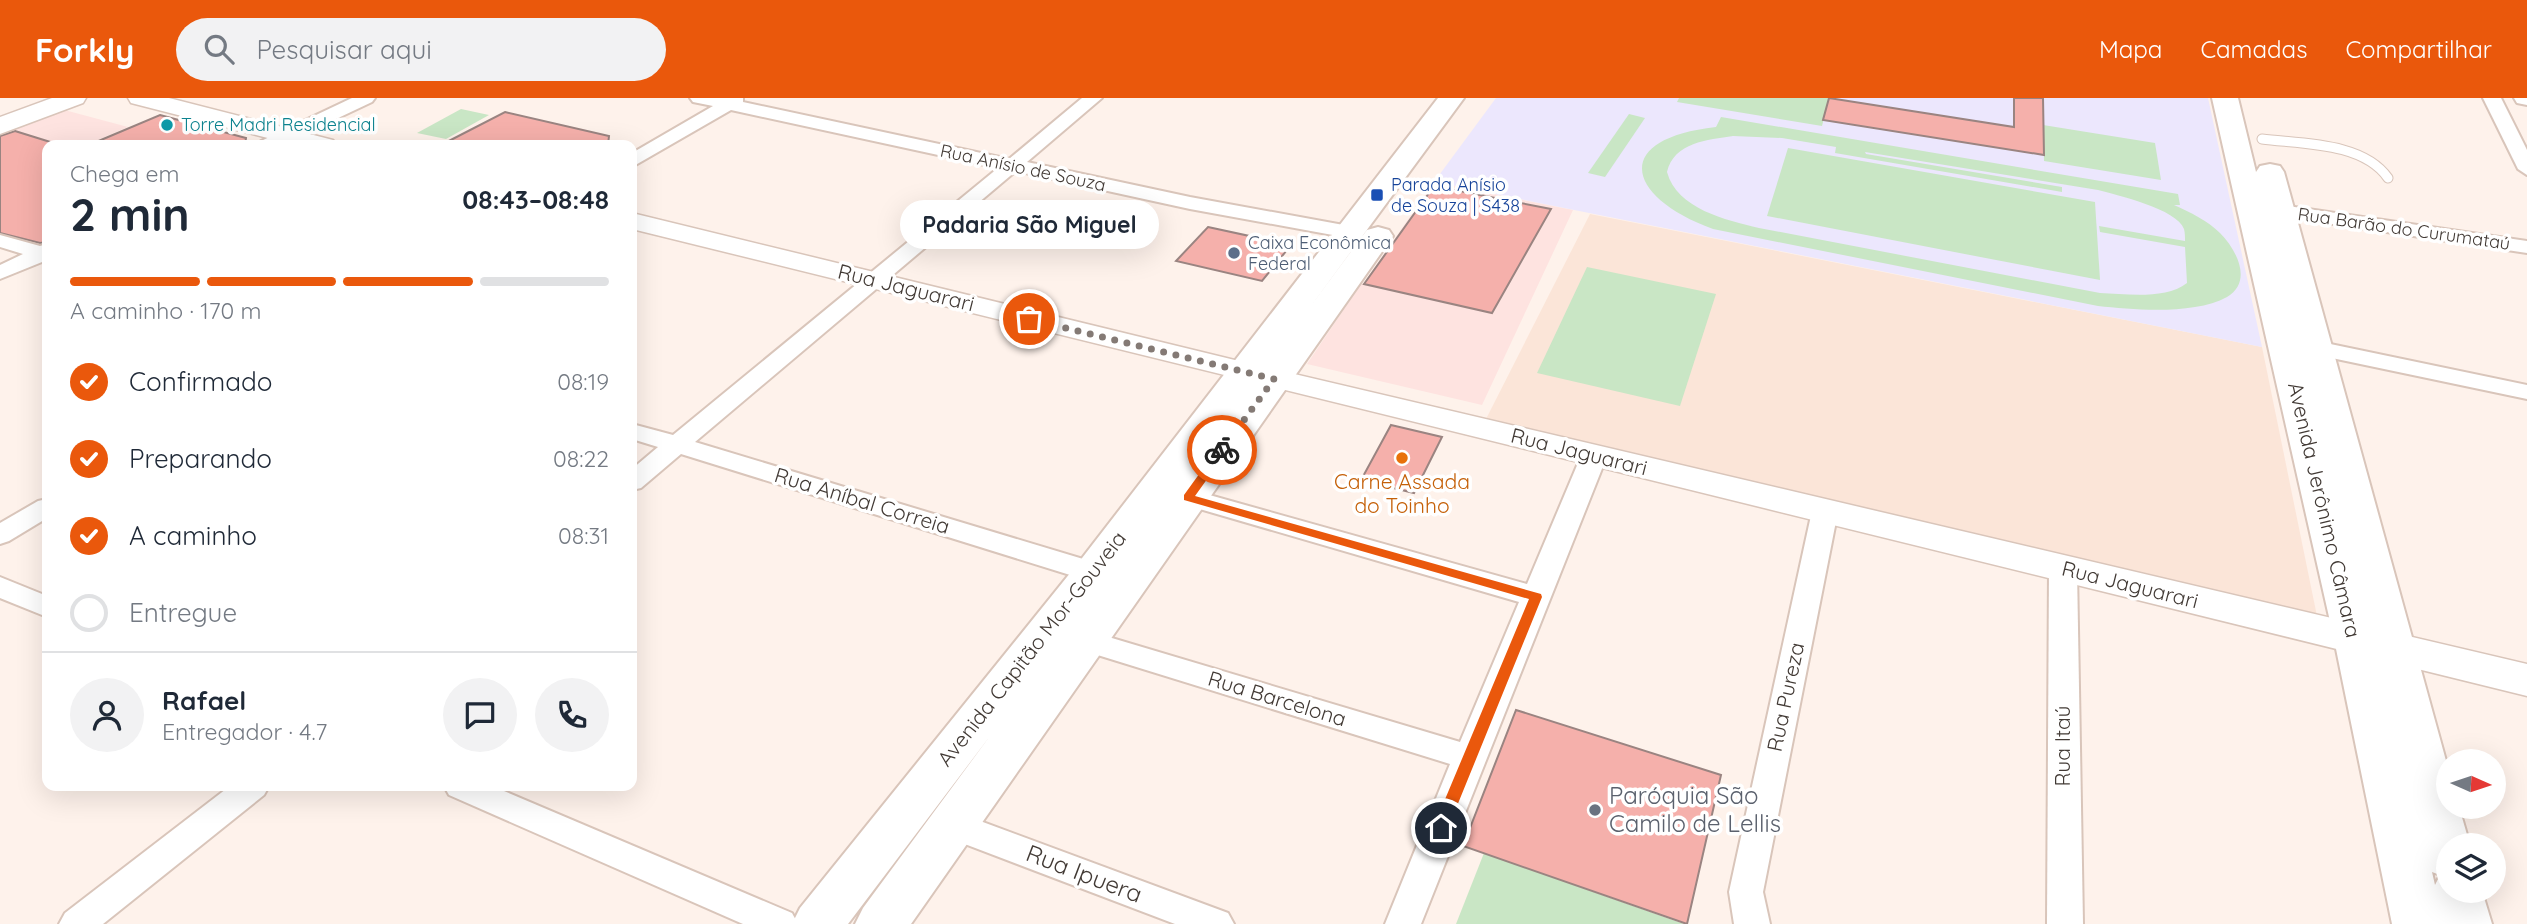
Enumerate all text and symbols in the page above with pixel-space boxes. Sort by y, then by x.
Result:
search box [176,18,666,81]
text: Forkly [35,29,134,70]
icon: search [200,30,238,68]
text: Pesquisar aqui [256,33,432,66]
text: Mapa [2099,34,2162,64]
text: Camadas [2200,34,2307,64]
text: Compartilhar [2345,34,2492,64]
place label: Torre Madri Residencial [181,113,376,136]
marker: Torre Madri Residencial [159,117,175,133]
street label: Rua Anísio de Souza [938,139,1108,196]
text: Chega em [70,159,179,188]
place label: Parada Anísio de Souza | S438 [1391,173,1520,217]
text: 08:43–08:48 [462,183,609,216]
text: 2 min [70,185,190,243]
marker: Parada Anísio de Souza | S438 [1369,187,1385,203]
callout: Padaria São Miguel [900,200,1158,249]
street label: Rua Barão do Curumataú [2296,202,2512,255]
text: Padaria São Miguel [922,210,1137,239]
place label: Caixa Econômica Federal [1248,231,1391,275]
marker: Caixa Econômica Federal [1226,245,1242,261]
street label: Rua Jaguarari [835,258,977,317]
pin [999,289,1059,349]
text: A caminho · 170 m [70,296,261,325]
icon: bag [1010,300,1048,338]
icon: check [70,363,108,401]
text: Confirmado [129,365,273,398]
text: 08:19 [557,367,609,396]
street label: Avenida Jerônimo Câmara [2283,379,2367,640]
courier [1187,415,1257,485]
street label: Rua Jaguarari [1508,422,1650,481]
icon: bike [1203,431,1241,469]
icon: check [70,440,108,478]
text: Preparando [129,442,272,475]
text: 08:22 [553,444,609,473]
marker: Carne Assada do Toinho [1394,450,1410,466]
street label: Rua Aníbal Correia [772,461,953,539]
place label: Carne Assada do Toinho [1334,468,1470,518]
icon: check [70,517,108,555]
text: A caminho [129,519,257,552]
text: 08:31 [558,521,609,550]
street label: Avenida Capitão Mor-Gouveia [931,526,1131,771]
street label: Rua Jaguarari [2059,555,2201,614]
text: Entregue [129,596,237,629]
street label: Rua Pureza [1761,640,1809,754]
street label: Rua Barcelona [1205,665,1350,731]
button: person [70,678,144,752]
button: chat [443,678,517,752]
button: phone [535,678,609,752]
text: Rafael [162,684,246,717]
street label: Rua Itaú [2049,705,2075,787]
text: Entregador · 4.7 [162,717,327,746]
north arrow [2436,749,2506,819]
map controls [2436,749,2506,903]
place label: Paróquia São Camilo de Lellis [1609,780,1781,838]
pin [1411,798,1471,858]
marker: Paróquia São Camilo de Lellis [1587,802,1603,818]
icon: home [1422,809,1460,847]
button: layers [2436,833,2506,903]
street label: Rua Ipuera [1022,837,1147,909]

